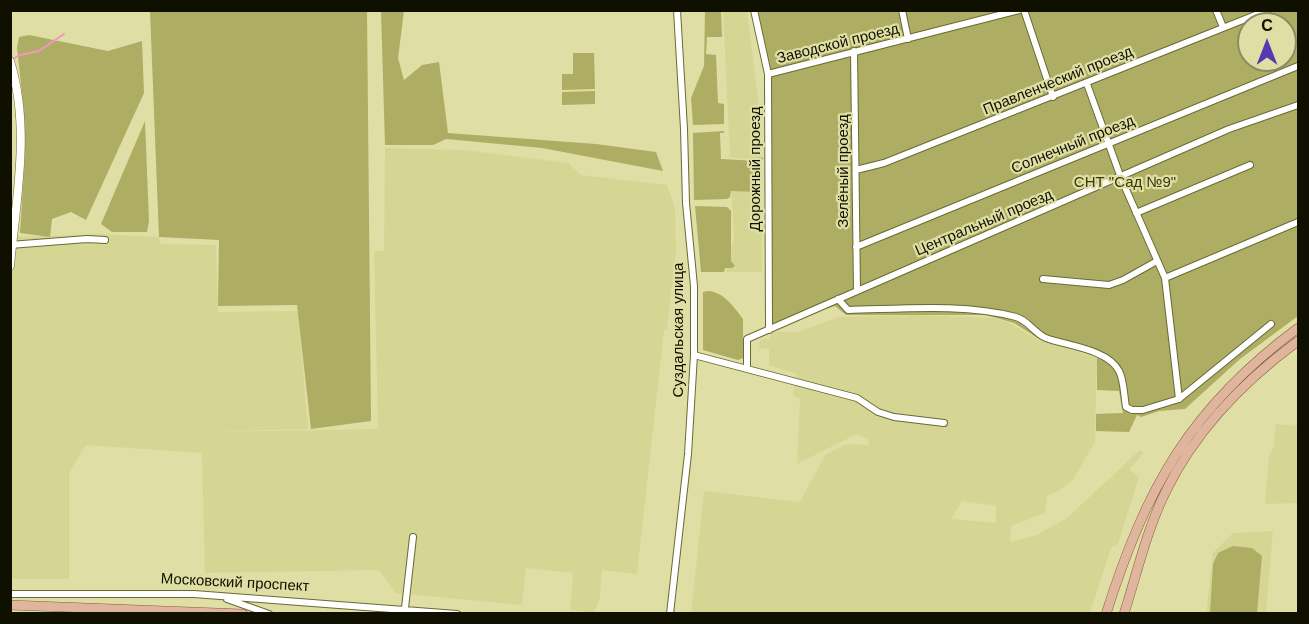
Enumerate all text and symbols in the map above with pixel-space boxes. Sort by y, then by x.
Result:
north arrow [1237,12,1297,72]
text: С [1261,17,1273,34]
street label: Заводской проезд [775,20,901,68]
street label: Правленческий проезд [981,43,1135,119]
street label: Дорожный проезд [747,107,765,231]
street label: Солнечный проезд [1009,112,1137,178]
street label: Зелёный проезд [835,114,853,228]
park label: СНТ "Сад №9" [1074,174,1176,192]
street label: Центральный проезд [913,186,1055,260]
street label: Суздальская улица [670,263,688,397]
street label: Московский проспект [160,570,310,596]

